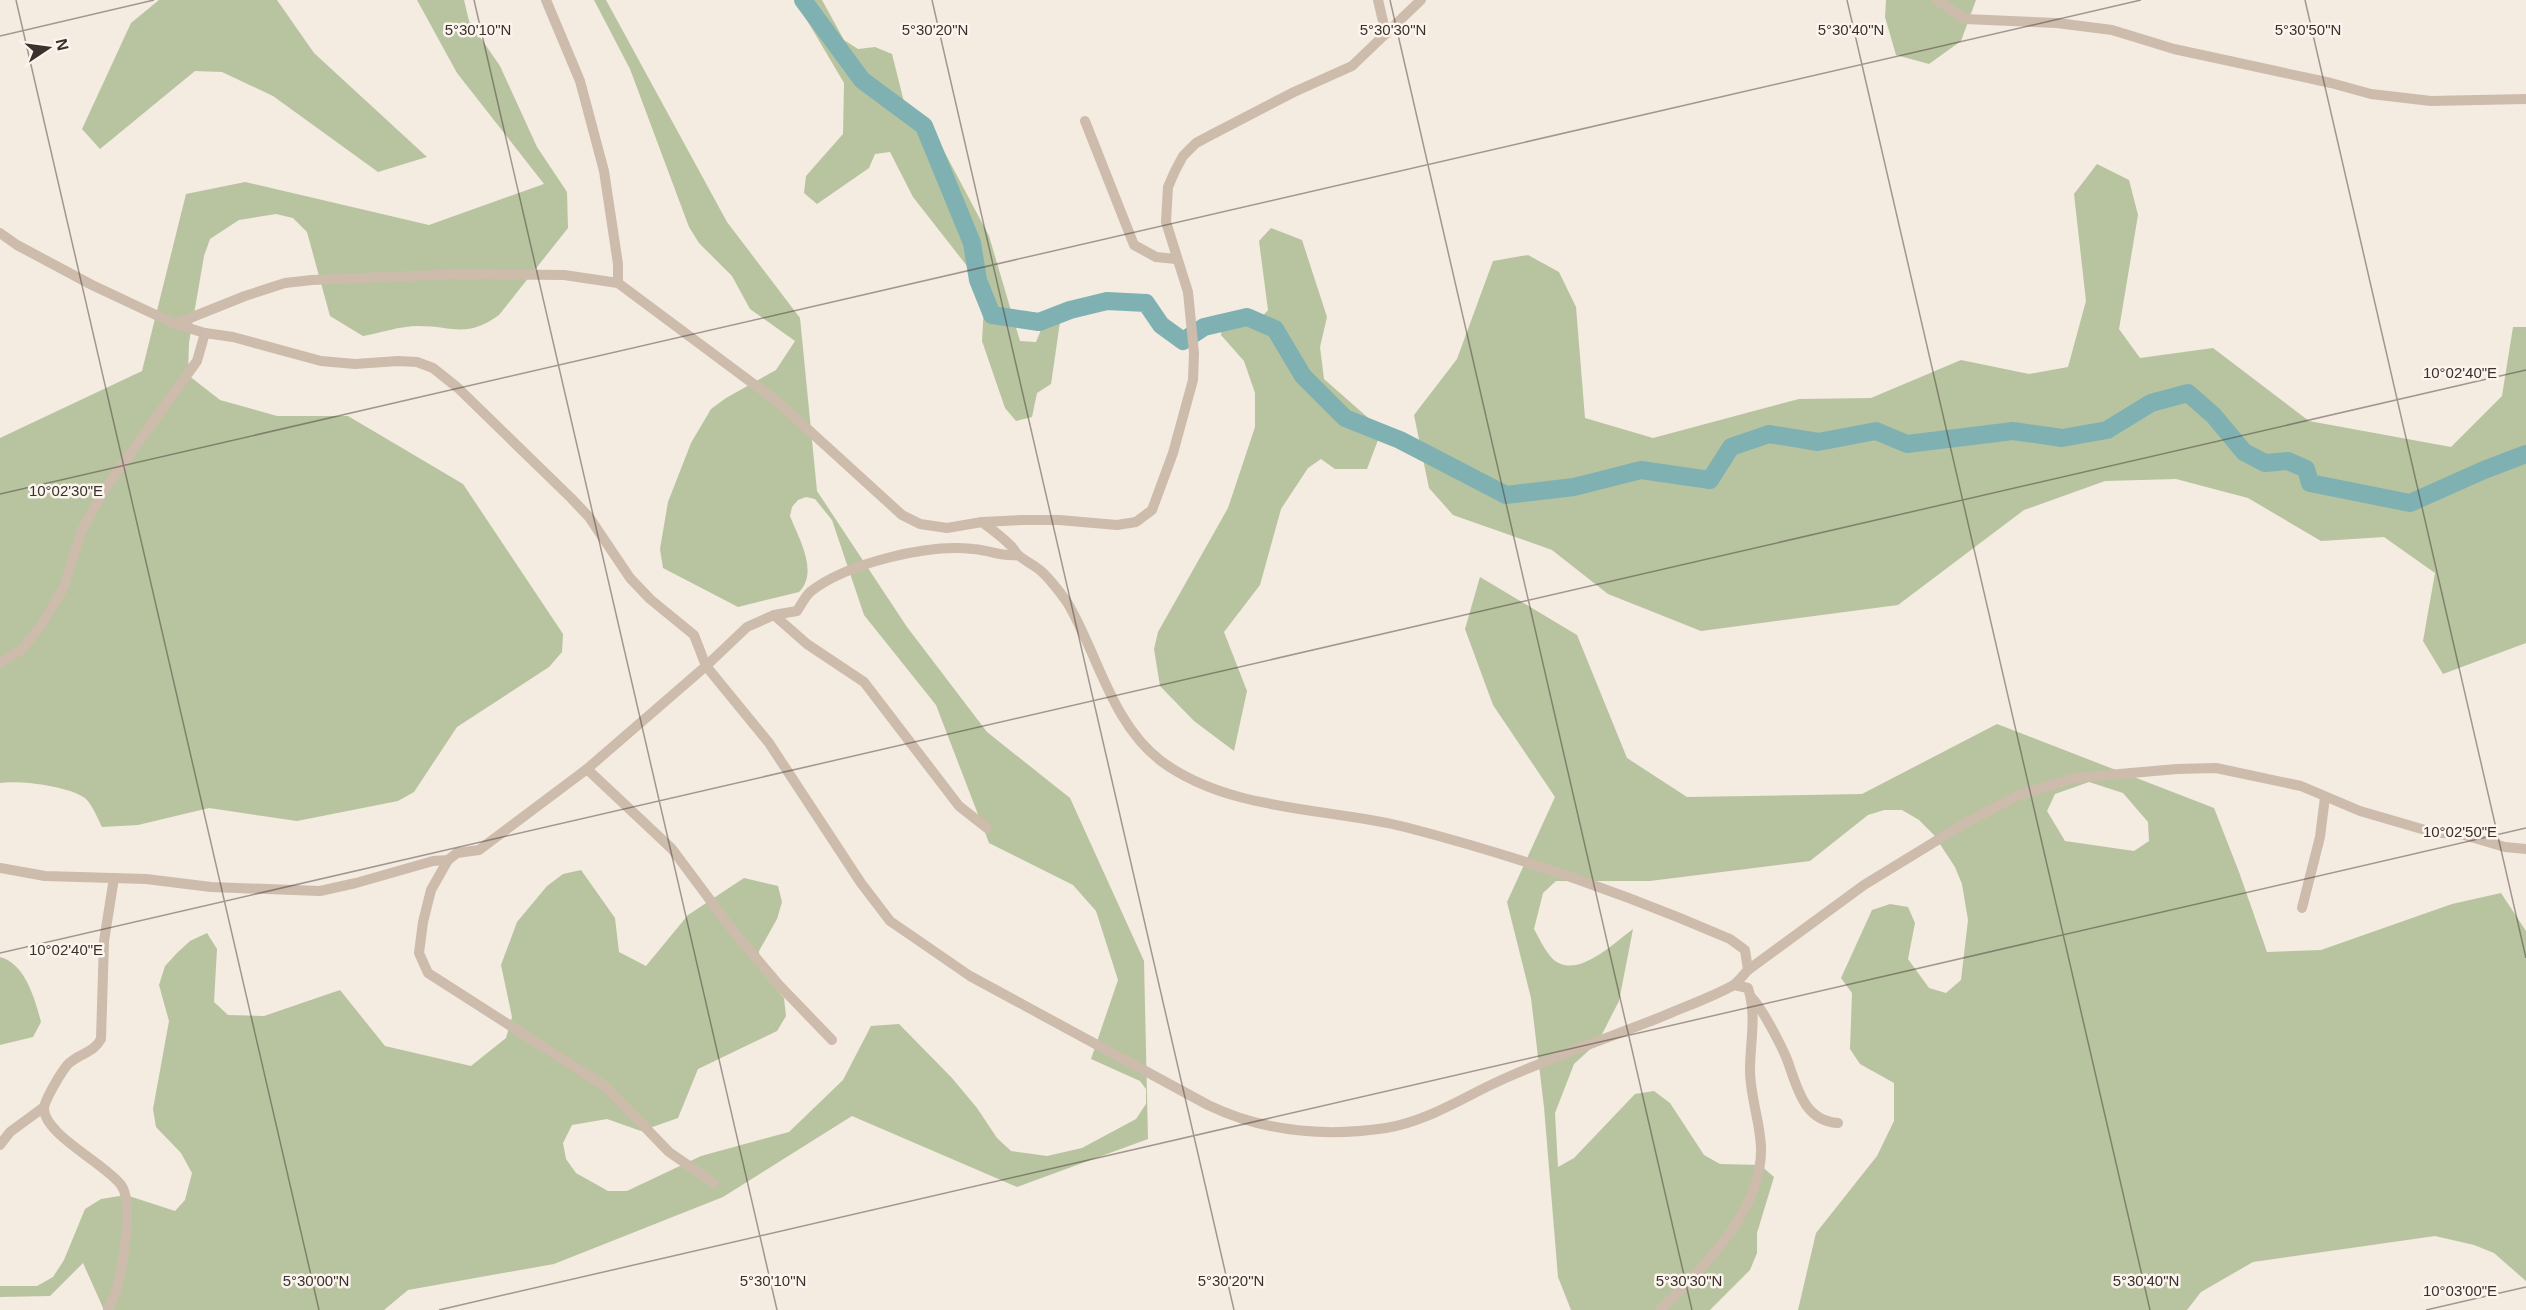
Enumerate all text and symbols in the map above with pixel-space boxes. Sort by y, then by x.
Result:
north arrow [18,18,78,78]
text: 5°30'10"N [445,21,511,38]
text: 5°30'20"N [902,21,968,38]
text: 5°30'30"N [1360,21,1426,38]
text: 5°30'40"N [1818,21,1884,38]
text: 5°30'50"N [2275,21,2341,38]
text: N [53,37,72,52]
text: 10°02'40"E [2423,364,2497,381]
text: 10°02'30"E [29,482,103,499]
text: 10°02'50"E [2423,823,2497,840]
text: 10°02'40"E [29,941,103,958]
text: 5°30'00"N [283,1272,349,1289]
text: 5°30'10"N [740,1272,806,1289]
text: 5°30'20"N [1198,1272,1264,1289]
text: 5°30'30"N [1656,1272,1722,1289]
text: 5°30'40"N [2113,1272,2179,1289]
text: 10°03'00"E [2423,1282,2497,1299]

